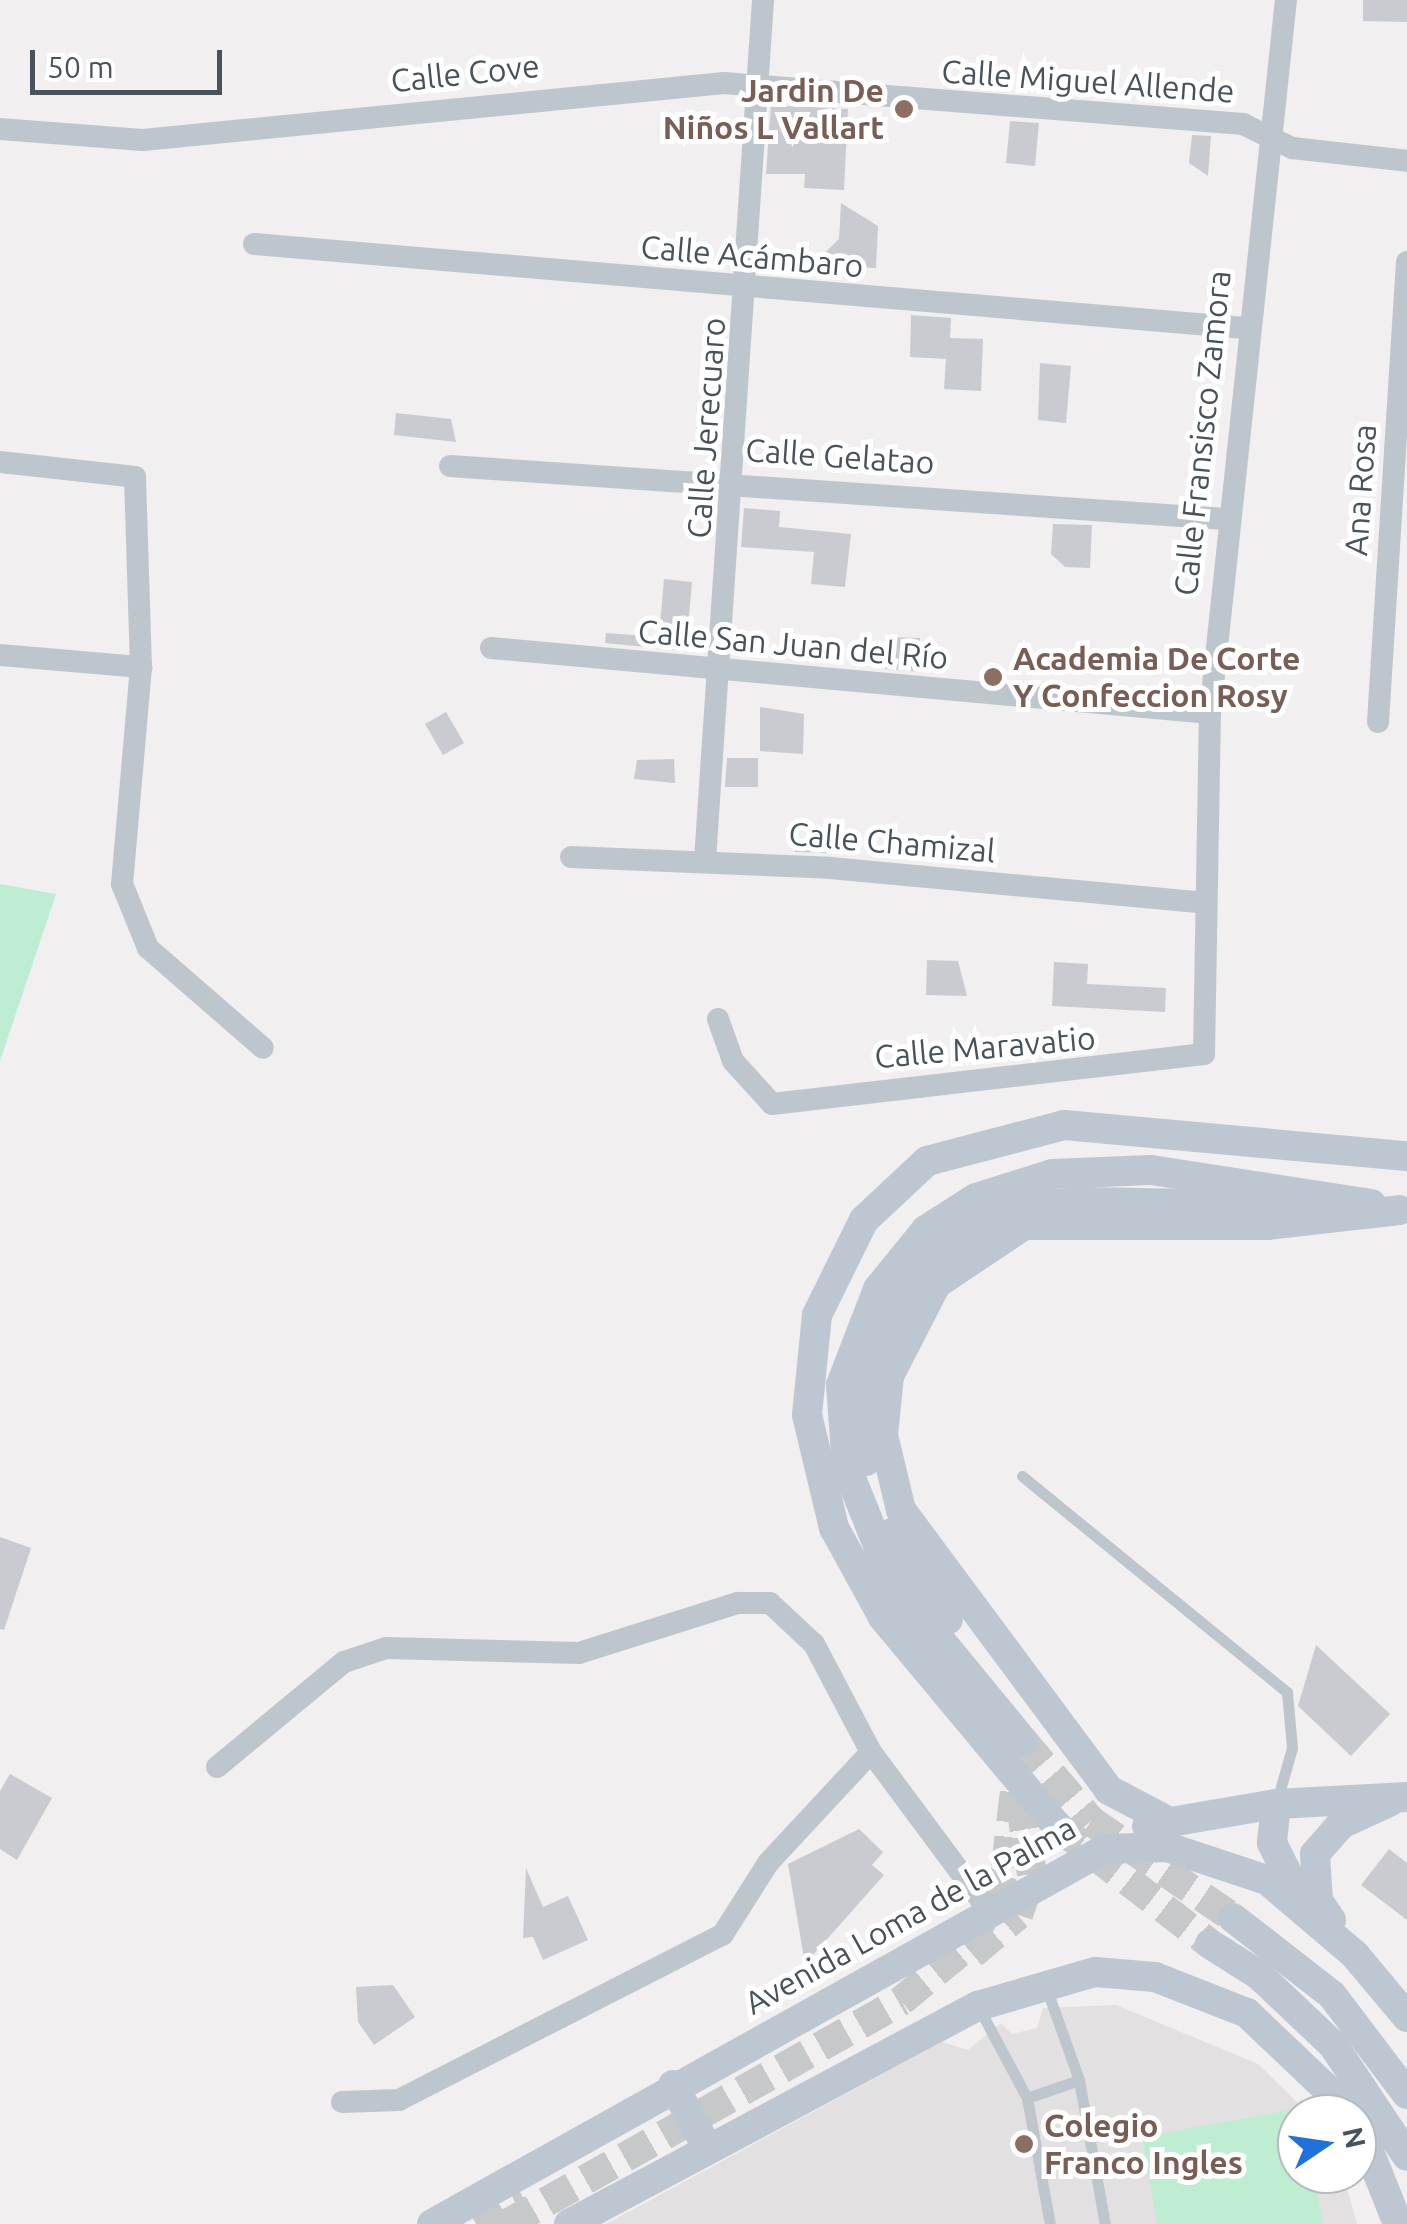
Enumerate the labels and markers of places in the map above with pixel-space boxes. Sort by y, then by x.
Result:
place label: Jardin De Niños L Vallart [663,72,884,147]
marker: Jardin De Niños L Vallart [893,98,915,120]
place label: Academia De Corte Y Confeccion Rosy [1013,640,1300,715]
marker: Academia De Corte Y Confeccion Rosy [982,666,1004,688]
place label: Colegio Franco Ingles [1044,2107,1243,2182]
marker: Colegio Franco Ingles [1013,2133,1035,2155]

